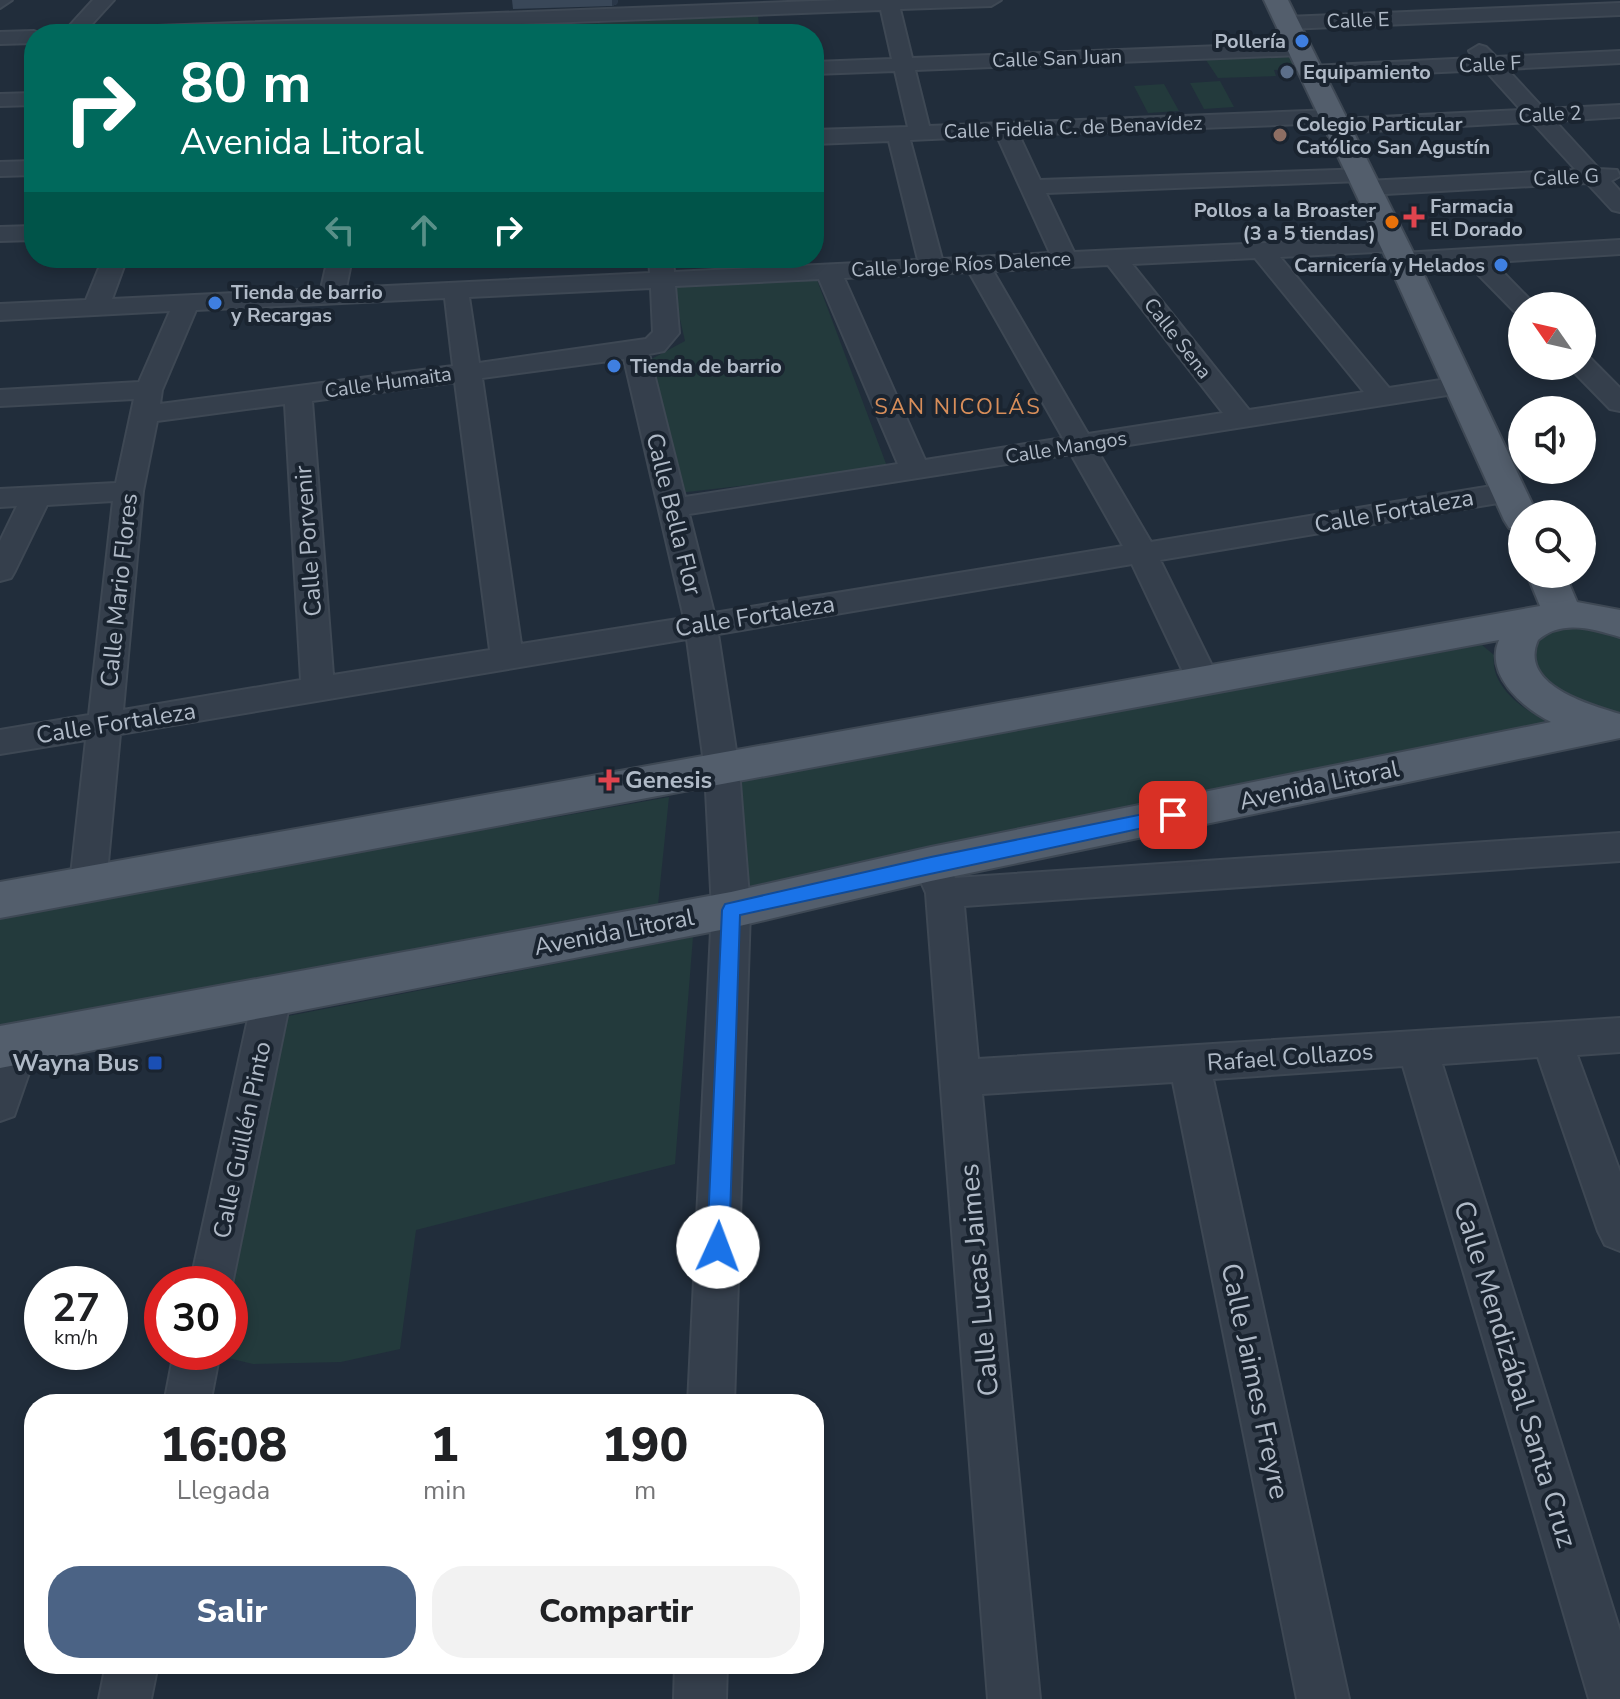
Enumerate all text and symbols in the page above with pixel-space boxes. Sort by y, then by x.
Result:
street label: Calle E [1326,6,1390,35]
place label: Pollería [1215,28,1286,55]
marker: Pollería [1293,32,1311,50]
street label: Calle San Juan [991,43,1123,74]
text: 80 m [180,45,311,122]
street label: Calle F [1458,49,1522,80]
icon: right [48,56,152,160]
place label: Equipamiento [1303,59,1431,86]
marker: Equipamiento [1278,63,1296,81]
street label: Calle 2 [1518,99,1582,130]
street label: Calle Fidelia C. de Benavídez [943,109,1203,146]
place label: Colegio Particular Católico San Agustín [1296,111,1490,161]
text: Avenida Litoral [180,118,424,167]
marker: Colegio Particular Católico San Agustín [1271,126,1289,144]
street label: Calle G [1532,162,1600,193]
place label: Farmacia El Dorado [1430,193,1523,243]
place label: Pollos a la Broaster (3 a 5 tiendas) [1194,197,1376,247]
icon: left [318,208,362,252]
icon: ahead [402,208,446,252]
icon: right [486,208,530,252]
marker: Farmacia El Dorado [1405,208,1423,226]
marker: Pollos a la Broaster (3 a 5 tiendas) [1383,213,1401,231]
street label: Calle Jorge Ríos Dalence [850,245,1072,284]
place label: Carnicería y Helados [1294,252,1485,279]
marker: Carnicería y Helados [1492,256,1510,274]
place label: Tienda de barrio y Recargas [230,279,383,329]
street label: Calle Sena [1137,292,1218,385]
north arrow [1508,292,1596,380]
map controls [1508,292,1596,588]
marker: Tienda de barrio y Recargas [206,294,224,312]
place label: Tienda de barrio [630,353,782,380]
marker: Tienda de barrio [605,357,623,375]
street label: Calle Humaita [323,360,453,405]
district label: SAN NICOLÁS [874,392,1042,422]
button: sound [1508,396,1596,484]
street label: Calle Mangos [1003,425,1129,470]
street label: Calle Bella Flor [638,430,710,599]
street label: Calle Porvenir [287,464,329,618]
street label: Calle Fortaleza [1312,481,1476,541]
street label: Calle Mario Flores [93,492,145,688]
button: search [1508,500,1596,588]
street label: Calle Fortaleza [673,588,837,644]
street label: Calle Fortaleza [34,695,198,751]
street label: Avenida Litoral [1236,752,1402,818]
place label: Genesis [625,764,712,796]
marker: Genesis [600,771,618,789]
pin [1139,781,1207,849]
icon: arrive [1151,793,1195,837]
street label: Avenida Litoral [531,901,697,963]
street label: Rafael Collazos [1206,1035,1374,1079]
street label: Calle Guillén Pinto [205,1039,279,1241]
place label: Wayna Bus [12,1047,139,1079]
marker: Wayna Bus [146,1054,164,1072]
street label: Calle Lucas Jaimes [950,1162,1008,1398]
street label: Calle Mendizábal Santa Cruz [1444,1196,1586,1552]
position arrow [676,1205,760,1289]
street label: Calle Jaimes Freyre [1211,1260,1299,1503]
speed limit sign: 30 [144,1266,248,1370]
text: 27 [52,1281,100,1335]
text: km/h [54,1324,98,1351]
text: 16:08 [160,1412,287,1478]
text: 1 [430,1412,459,1478]
text: 190 [602,1412,688,1478]
text: Llegada [177,1473,270,1508]
text: min [423,1473,466,1508]
text: m [634,1473,656,1508]
button: Salir [48,1566,416,1658]
button: Compartir [432,1566,800,1658]

